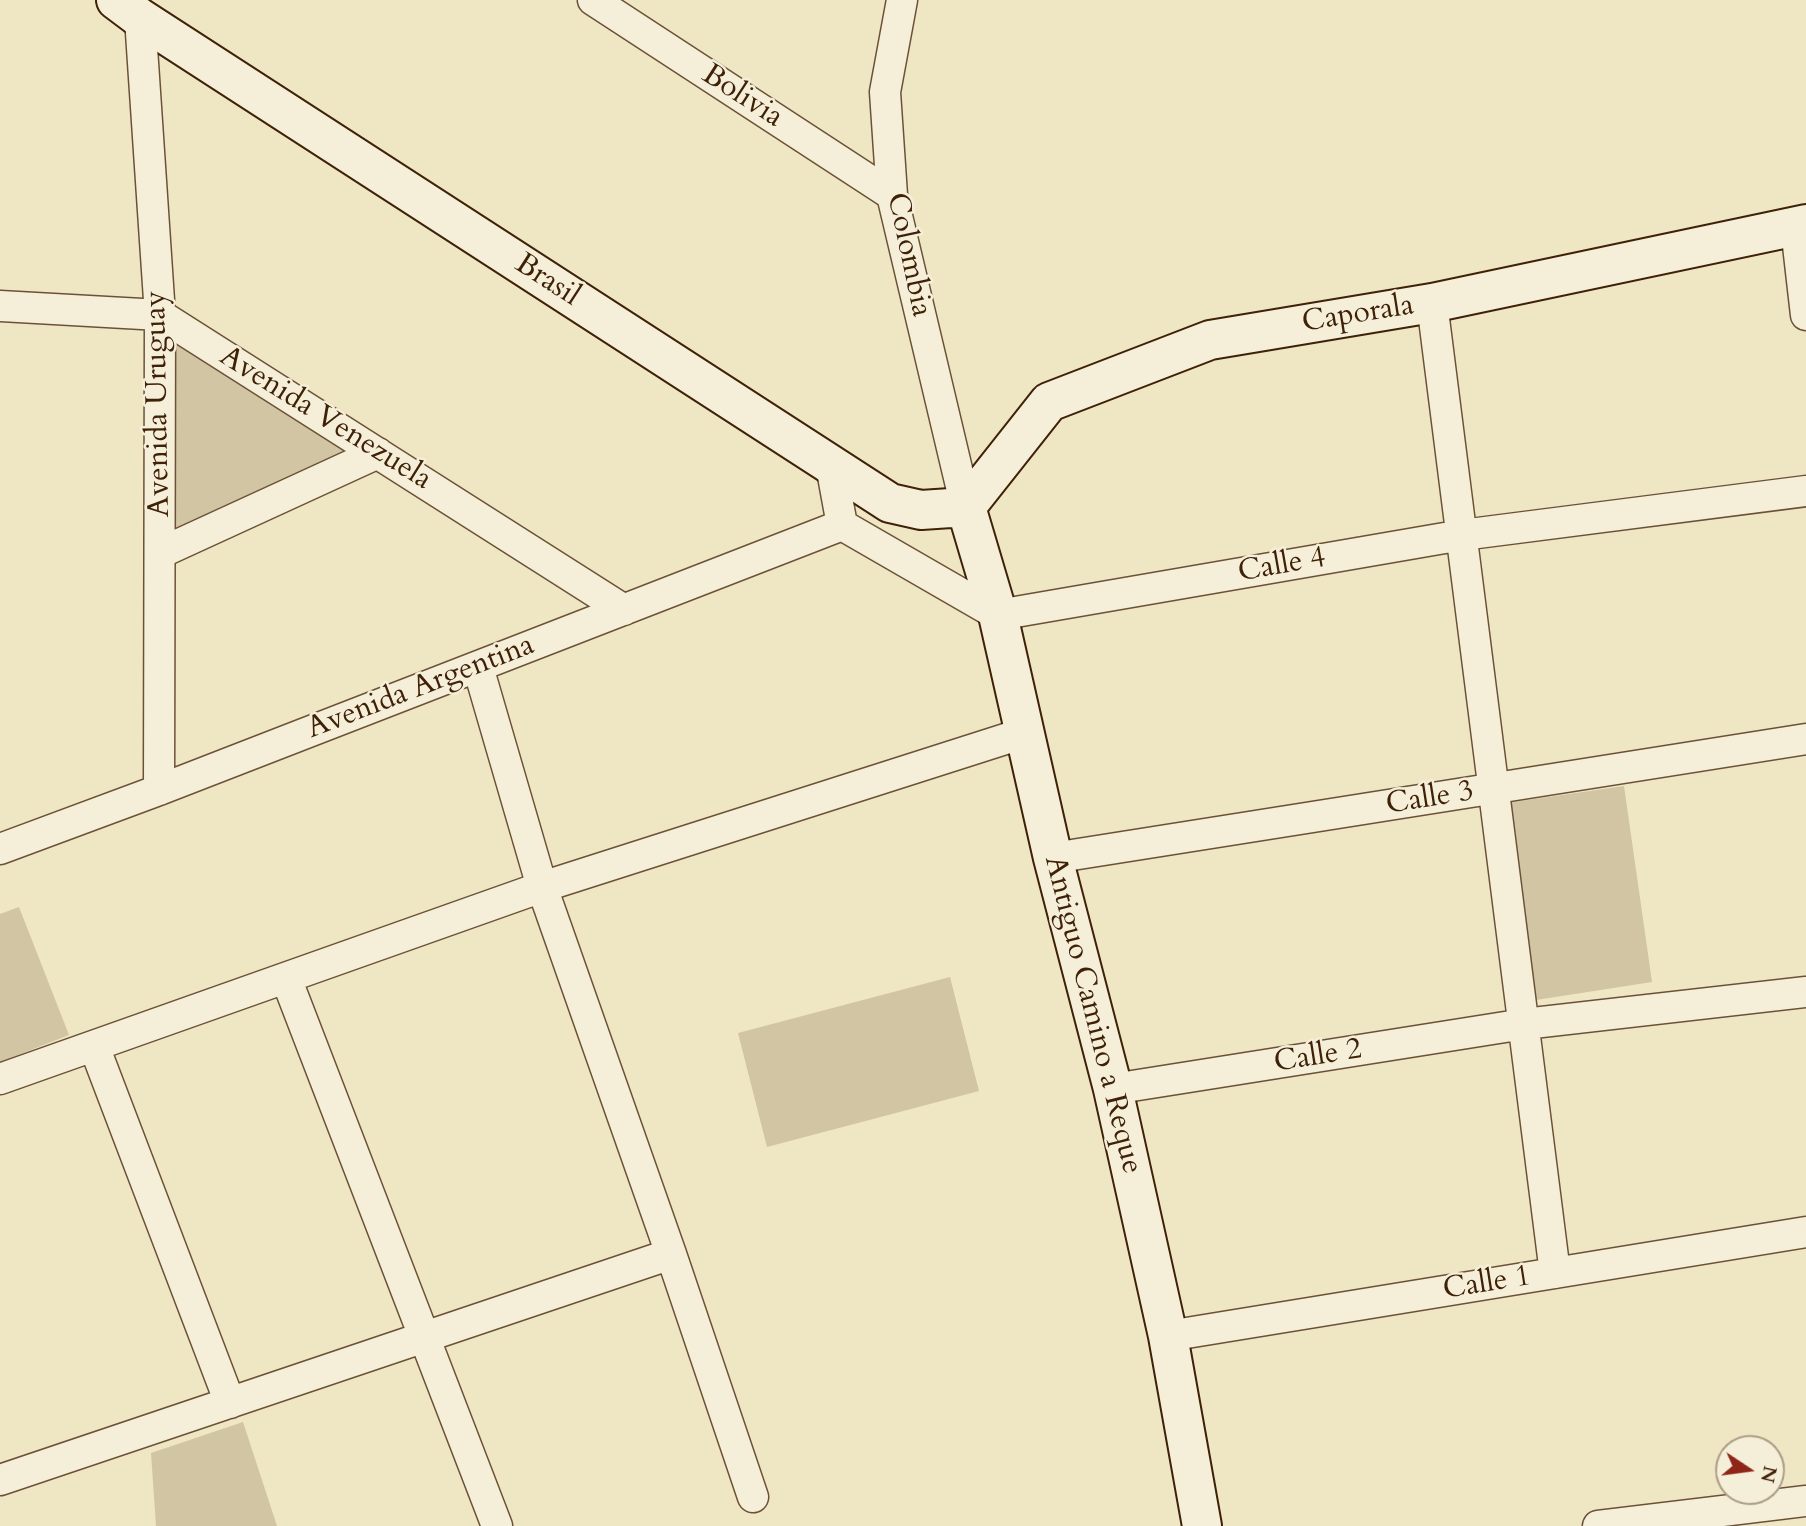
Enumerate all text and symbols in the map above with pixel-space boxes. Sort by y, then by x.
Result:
street label: Bolivia [695,58,789,136]
street label: Colombia [877,190,939,320]
street label: Brasil [508,247,586,315]
street label: Caporala [1300,288,1416,342]
street label: Avenida Uruguay [139,290,179,518]
street label: Avenida Venezuela [212,339,438,499]
street label: Calle 4 [1235,541,1329,591]
street label: Avenida Argentina [302,628,540,748]
street label: Calle 3 [1384,774,1476,824]
street label: Antiguo Camino a Reque [1035,852,1149,1178]
street label: Calle 2 [1272,1032,1364,1082]
street label: Calle 1 [1441,1259,1533,1309]
north arrow [1715,1435,1785,1505]
text: N [1754,1463,1783,1485]

